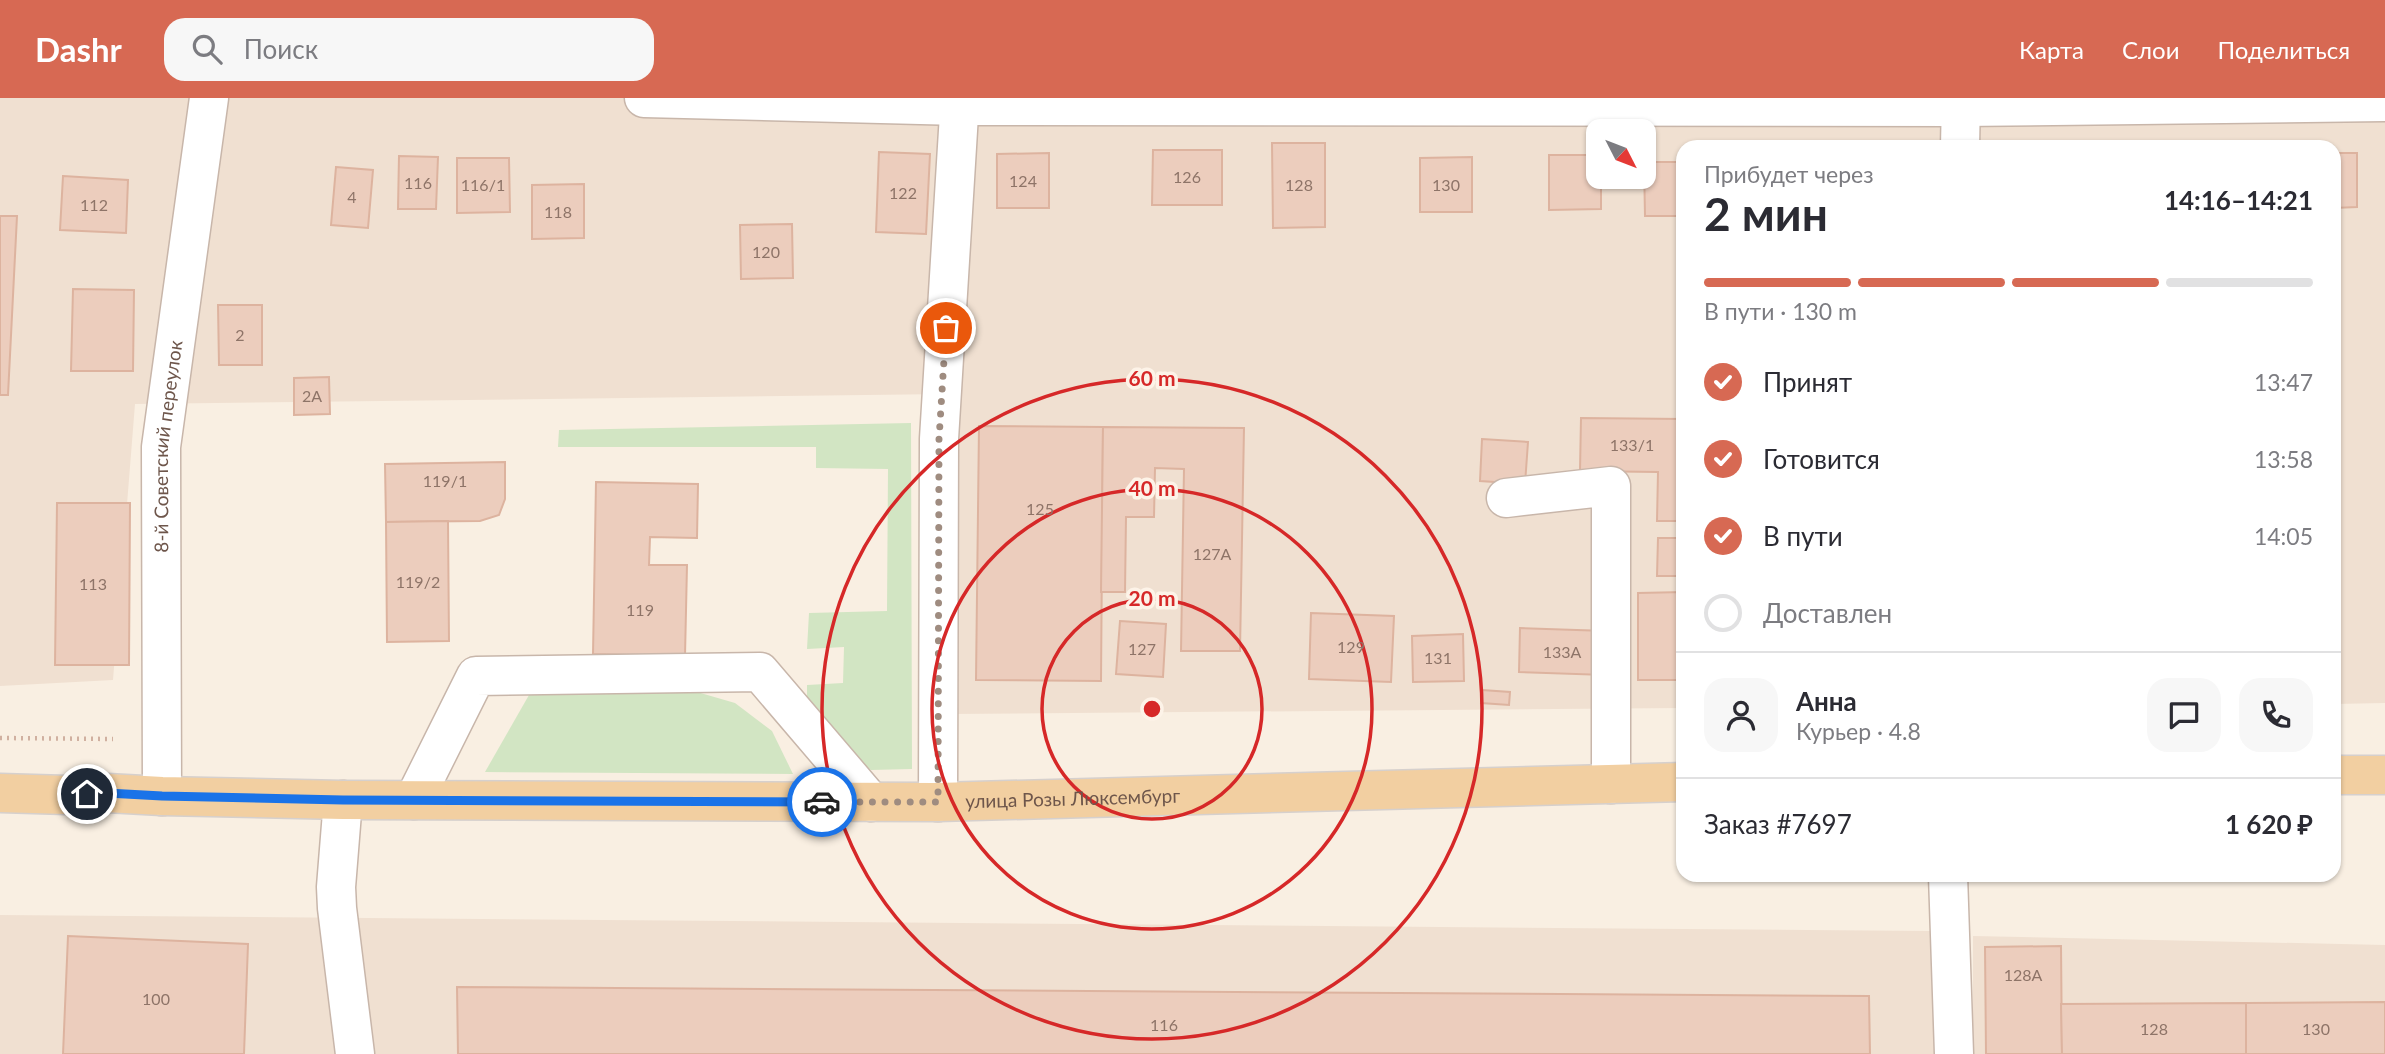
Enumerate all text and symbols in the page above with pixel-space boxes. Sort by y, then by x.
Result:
search box [164,18,654,81]
text: Dashr [35,29,122,69]
icon: search [188,30,226,68]
text: Поиск [244,33,318,65]
text: Карта [2019,35,2084,64]
text: Слои [2122,35,2179,64]
text: Поделиться [2217,35,2350,64]
north arrow [1586,119,1656,189]
map controls [1586,119,1656,189]
text: Прибудет через [1704,160,1874,188]
house number: 126 [1173,167,1201,186]
house number: 124 [1009,171,1037,190]
house number: 116 [404,173,432,192]
house number: 116/1 [461,175,505,194]
house number: 128 [1285,175,1313,194]
house number: 130 [1432,175,1460,194]
house number: 122 [889,183,917,202]
text: 14:16–14:21 [2164,184,2313,216]
text: 2 мин [1704,186,1828,241]
house number: 4 [347,187,357,206]
house number: 112 [80,195,108,214]
house number: 118 [544,202,572,221]
house number: 120 [752,242,780,261]
text: В пути · 130 m [1704,297,1857,325]
pin [916,298,976,358]
icon: bag [927,309,965,347]
house number: 2 [235,325,245,344]
street label: 8-й Советский переулок [149,339,187,553]
icon: check [1704,363,1742,401]
text: 60 m [1128,365,1176,390]
text: Принят [1763,366,1852,398]
text: 13:47 [2254,368,2313,396]
house number: 2А [302,386,322,405]
house number: 133/1 [1610,435,1654,454]
icon: check [1704,440,1742,478]
text: Готовится [1763,443,1880,475]
text: 13:58 [2254,445,2313,473]
house number: 119/1 [423,471,467,490]
text: 40 m [1128,475,1176,500]
house number: 125 [1026,499,1054,518]
icon: check [1704,517,1742,555]
text: В пути [1763,520,1843,552]
text: 14:05 [2254,522,2313,550]
house number: 127А [1193,544,1232,563]
house number: 119/2 [396,572,440,591]
house number: 113 [79,574,107,593]
text: 20 m [1128,585,1176,610]
text: Доставлен [1763,597,1892,629]
house number: 119 [626,600,654,619]
house number: 129 [1337,637,1365,656]
house number: 127 [1128,639,1156,658]
house number: 133А [1543,642,1582,661]
house number: 131 [1424,648,1452,667]
button: person [1704,678,1778,752]
button: chat [2147,678,2221,752]
button: phone [2239,678,2313,752]
text: Анна [1796,685,1857,717]
centre of rings [1140,697,1164,721]
text: Курьер · 4.8 [1796,717,1921,745]
pin [57,764,117,824]
courier [787,767,857,837]
icon: home [68,775,106,813]
icon: car [803,783,841,821]
street label: улица Розы Люксембург [965,784,1181,812]
text: Заказ #7697 [1704,808,1852,840]
text: 1 620 ₽ [2225,808,2313,840]
house number: 128А [2004,965,2043,984]
house number: 100 [142,989,170,1008]
house number: 116 [1150,1015,1178,1034]
house number: 128 [2140,1019,2168,1038]
house number: 130 [2302,1019,2330,1038]

